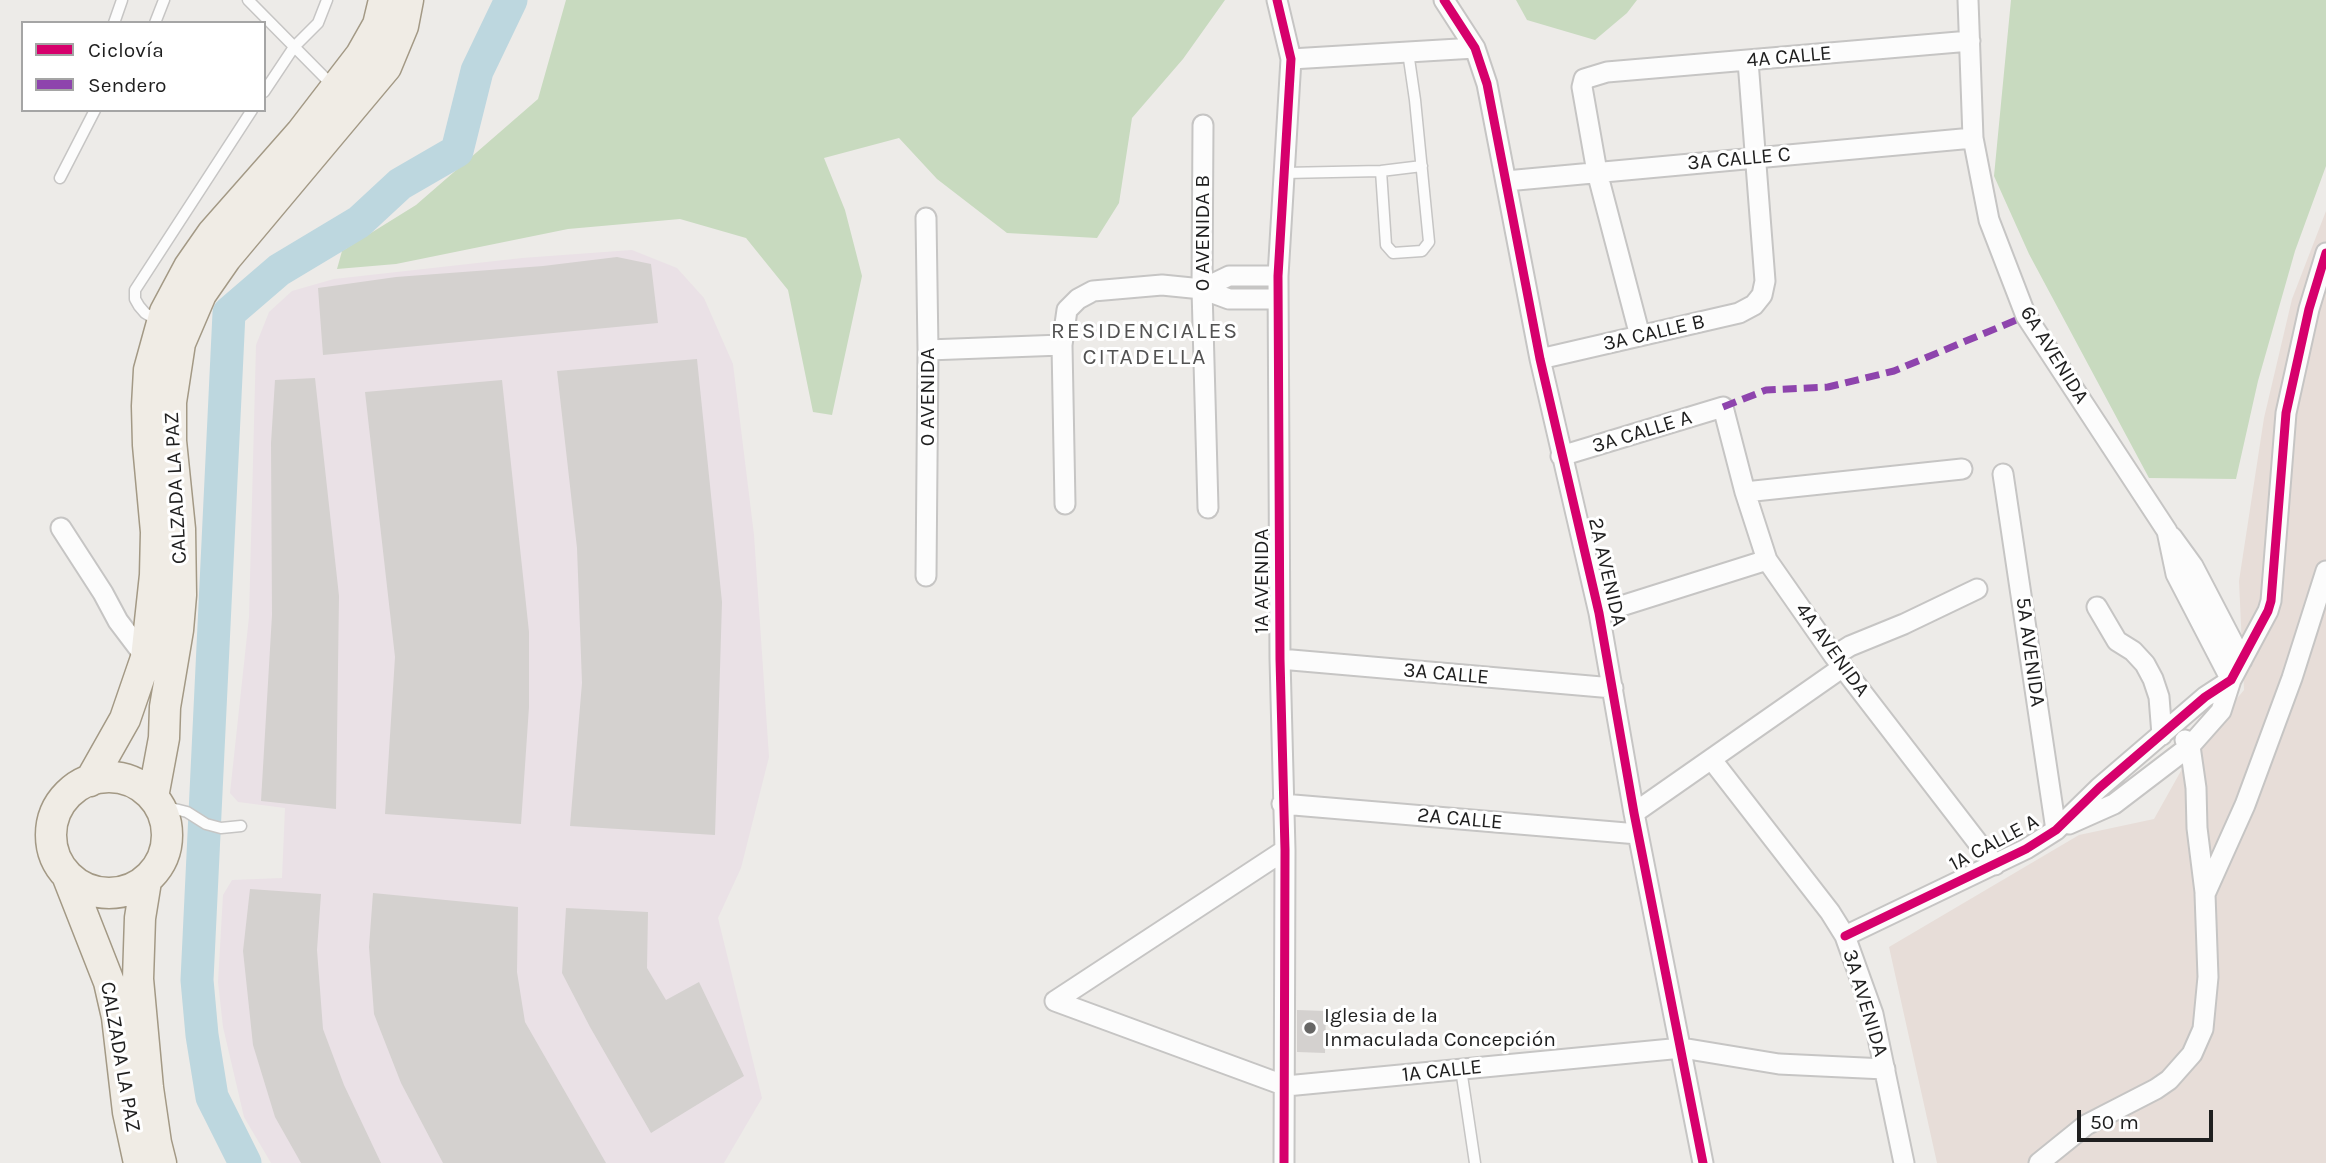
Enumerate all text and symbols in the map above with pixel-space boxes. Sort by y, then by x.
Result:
legend [21,21,266,112]
text: Ciclovía [88,38,164,62]
street label: 4A CALLE [1745,41,1833,73]
text: Sendero [88,73,166,97]
street label: 3A CALLE C [1686,142,1792,176]
street label: 0 AVENIDA B [1190,175,1216,291]
street label: 6A AVENIDA [2014,302,2094,408]
street label: 3A CALLE B [1601,309,1707,357]
district label: RESIDENCIALES CITADELLA [1052,317,1238,371]
street label: 0 AVENIDA [915,348,941,446]
street label: 3A CALLE A [1589,405,1695,459]
street label: CALZADA LA PAZ [159,411,193,565]
street label: 2A AVENIDA [1582,515,1632,629]
street label: 1A AVENIDA [1249,528,1275,634]
street label: 5A AVENIDA [2010,596,2050,708]
street label: 4A AVENIDA [1789,598,1875,702]
street label: 3A CALLE [1402,658,1490,690]
street label: 2A CALLE [1416,803,1504,835]
street label: 1A CALLE A [1945,809,2043,877]
street label: 3A AVENIDA [1837,946,1893,1060]
street label: CALZADA LA PAZ [94,980,146,1134]
place label: Iglesia de la Inmaculada Concepción [1324,1003,1556,1053]
marker: Iglesia de la Inmaculada Concepción [1302,1020,1318,1036]
street label: 1A CALLE [1401,1054,1483,1088]
scale bar [2081,1096,2218,1140]
text: 50 m [2090,1110,2139,1134]

